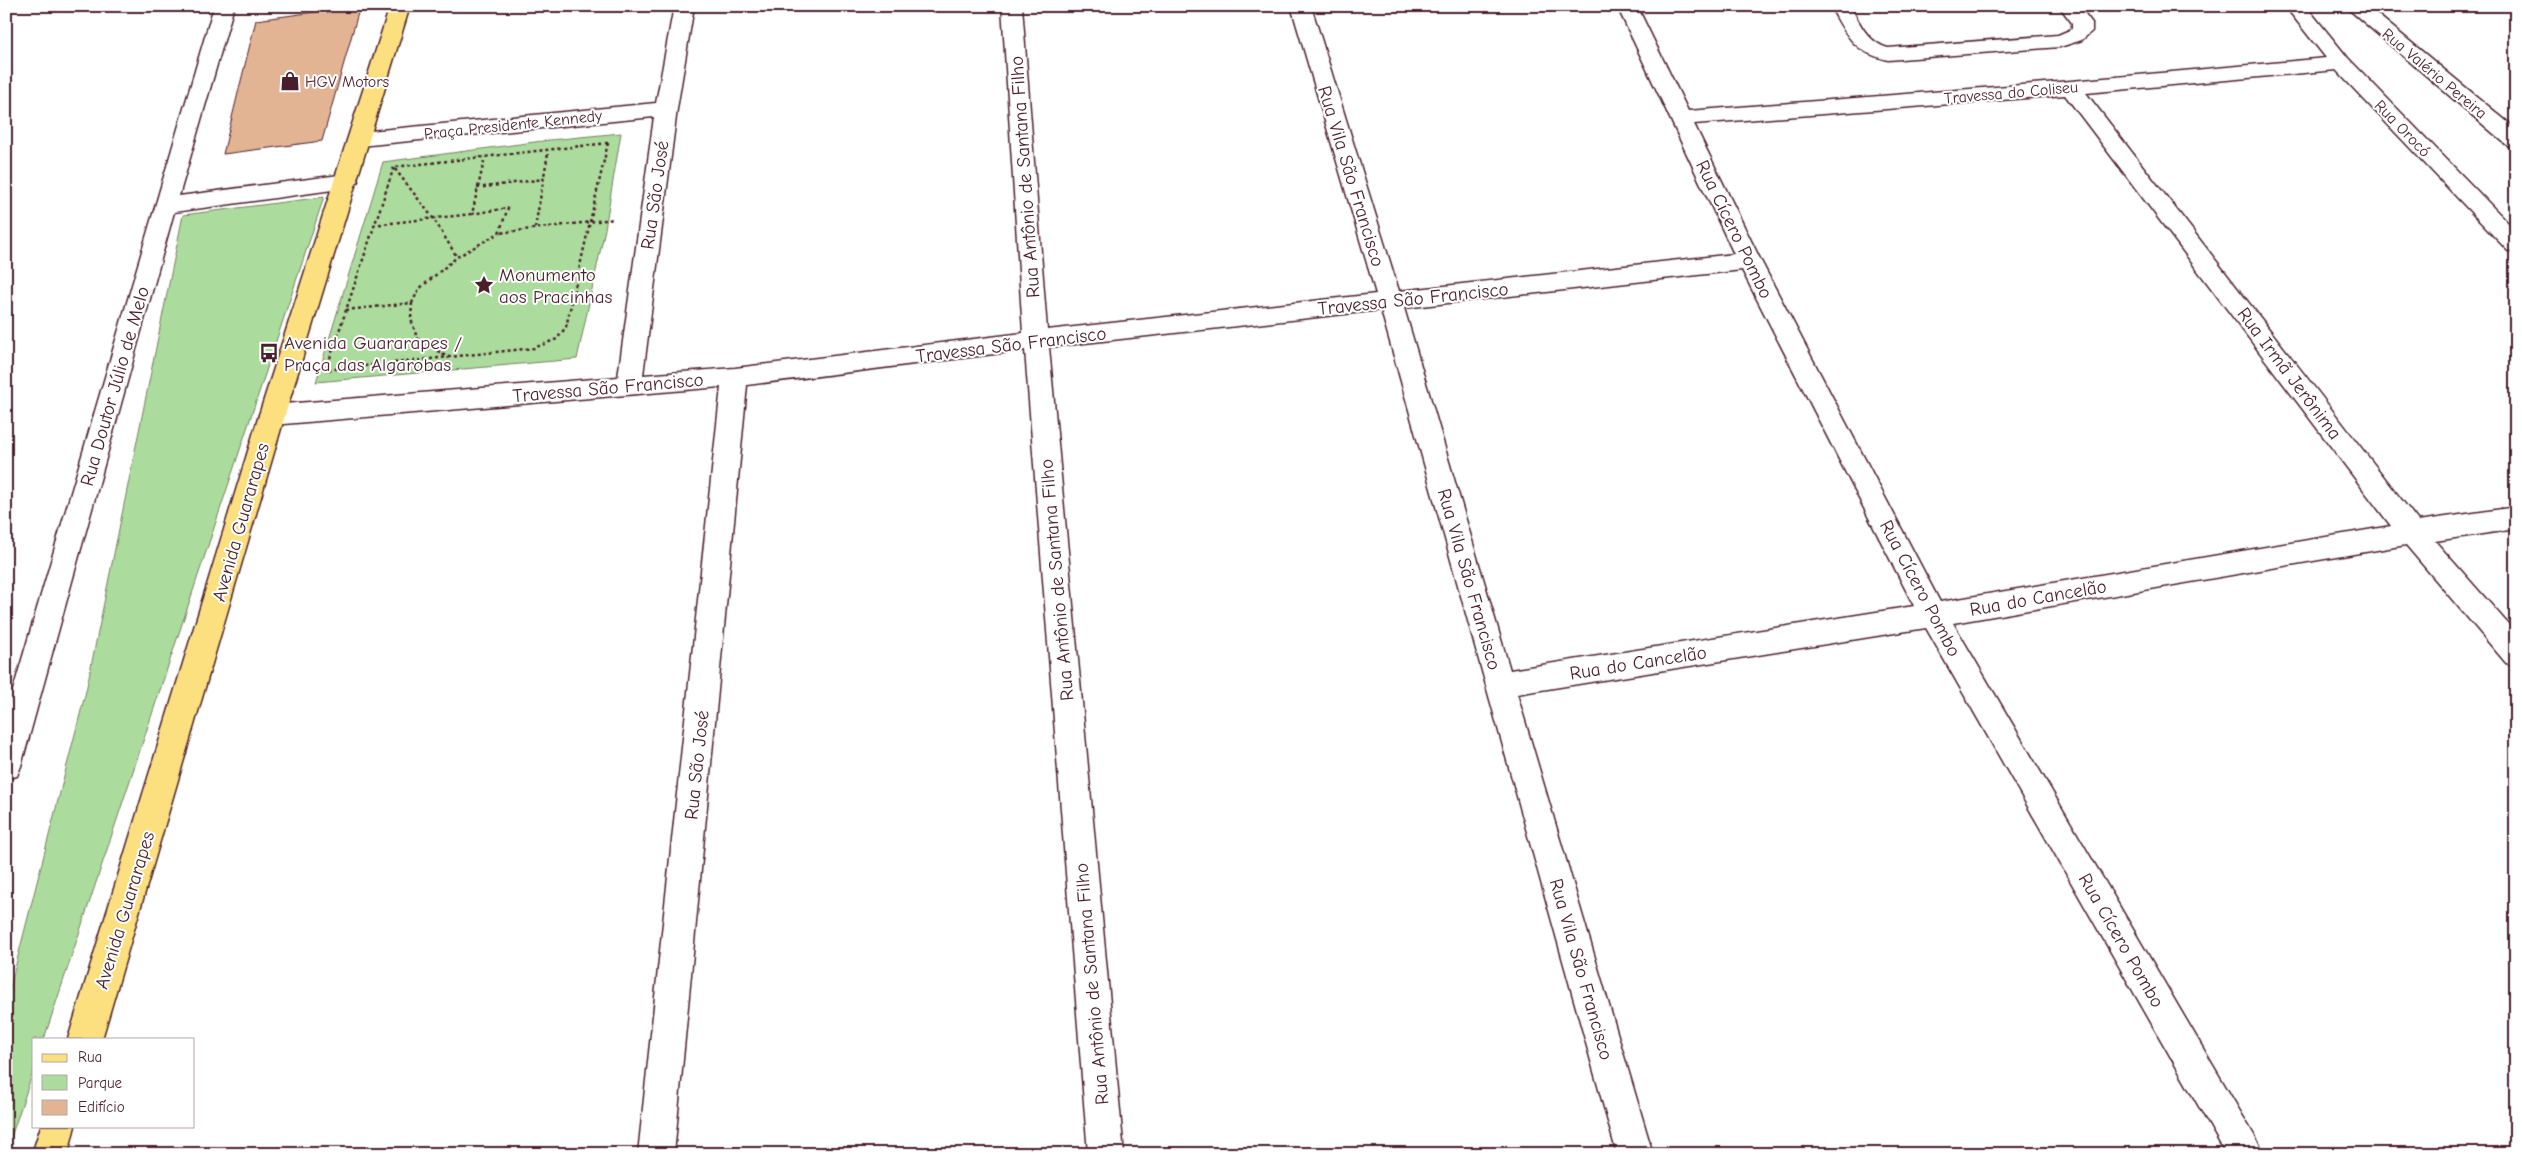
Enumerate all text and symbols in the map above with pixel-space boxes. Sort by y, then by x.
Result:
street label: Rua Valério Pereira [2378,25,2490,123]
street label: Rua Antônio de Santana Filho [1006,55,1044,299]
shop icon: HGV Motors [279,70,301,92]
place label: HGV Motors [305,73,390,91]
street label: Travessa do Coliseu [1943,78,2079,108]
street label: Rua Vila São Francisco [1313,83,1389,269]
street label: Rua Orocó [2371,96,2434,161]
street label: Praça Presidente Kennedy [423,107,604,143]
street label: Rua São José [636,139,674,251]
street label: Rua Cícero Pombo [1691,157,1777,302]
place label: Monumento aos Pracinhas [499,264,613,308]
place icon: Monumento aos Pracinhas [473,274,495,296]
street label: Travessa São Francisco [1317,278,1510,320]
street label: Rua Doutor Júlio de Melo [76,284,154,489]
street label: Rua Irmã Jerônima [2232,303,2346,444]
street label: Travessa São Francisco [915,322,1108,368]
place label: Avenida Guararapes / Praça das Algarobas [284,332,462,376]
bus stop icon: Avenida Guararapes / Praça das Algarobas [258,342,280,364]
street label: Travessa São Francisco [512,369,704,407]
street label: Avenida Guararapes [208,440,274,604]
street label: Rua Antônio de Santana Filho [1035,458,1079,702]
street label: Rua Vila São Francisco [1433,486,1505,673]
street label: Rua Cícero Pombo [1875,517,1965,660]
street label: Rua do Cancelão [1968,575,2108,621]
street label: Rua do Cancelão [1568,641,1708,685]
street label: Rua São José [680,709,714,821]
street label: Avenida Guararapes [90,829,159,992]
street label: Rua Antônio de Santana Filho [1070,862,1114,1106]
street label: Rua Cícero Pombo [2074,869,2168,1012]
street label: Rua Vila São Francisco [1545,876,1617,1063]
legend [32,1038,195,1128]
text: Rua [78,1048,102,1066]
text: Parque [78,1074,123,1092]
text: Edifício [78,1098,125,1116]

